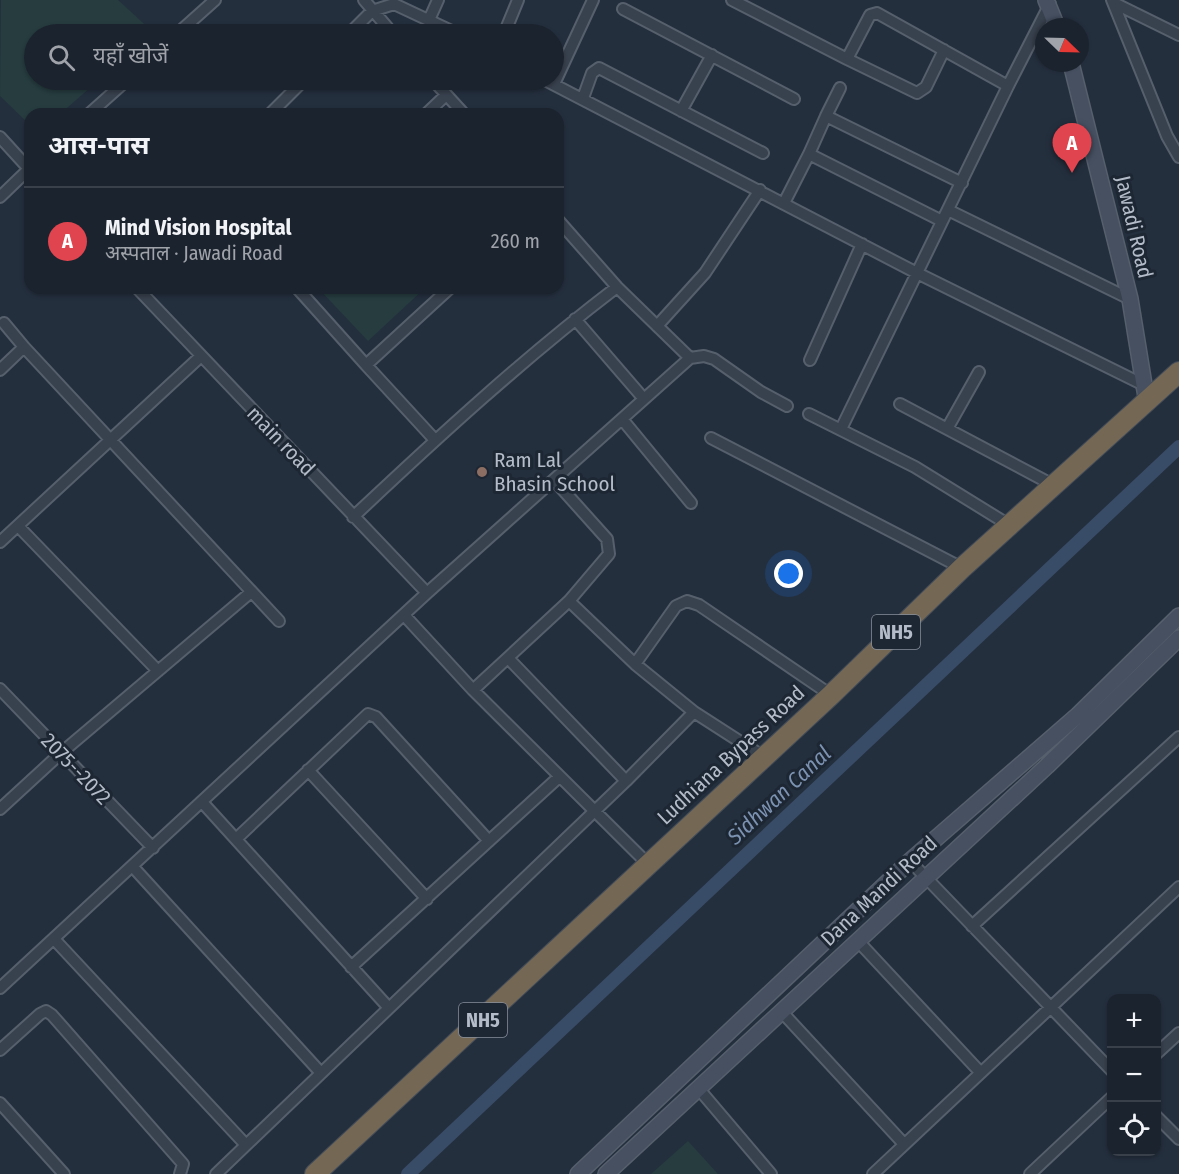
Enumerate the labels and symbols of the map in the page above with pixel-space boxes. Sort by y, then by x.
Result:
north arrow [1035,18,1089,72]
pin: A [1052,124,1092,173]
street label: Jawadi Road [1110,173,1158,281]
street label: main road [241,401,321,481]
place label: Ram Lal Bhasin School [494,447,616,497]
marker: Ram Lal Bhasin School [475,465,489,479]
your location [774,559,803,588]
road number: NH5 [872,615,920,649]
street label: Ludhiana Bypass Road [652,680,810,830]
street label: 2075--2072 [36,728,116,810]
water label: Sidhwan Canal [721,740,837,851]
street label: Dana Mandi Road [815,830,943,952]
road number: NH5 [459,1003,507,1037]

